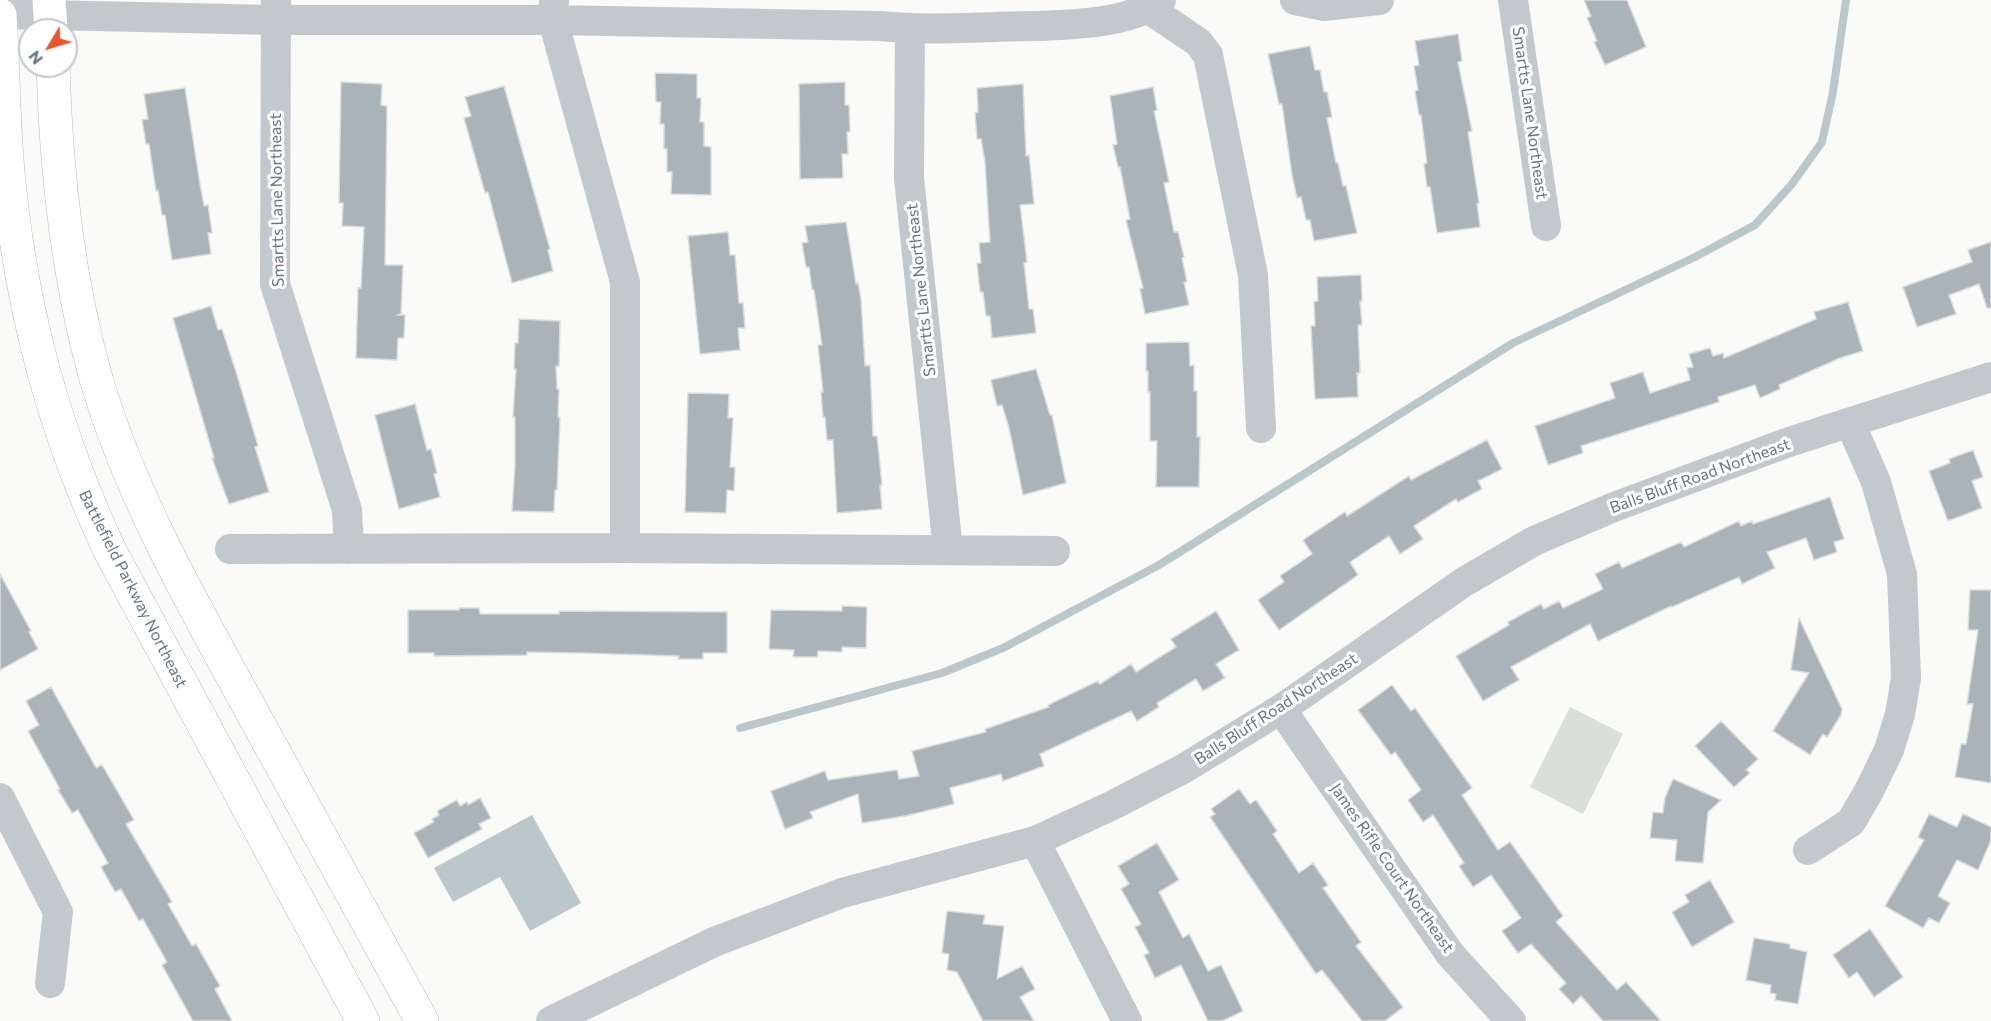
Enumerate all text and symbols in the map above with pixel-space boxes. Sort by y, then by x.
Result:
north arrow [18,18,78,78]
street label: Smartts Lane Northeast [1508,25,1552,201]
text: N [24,48,46,69]
street label: Smartts Lane Northeast [266,113,288,287]
street label: Smartts Lane Northeast [902,202,940,378]
street label: Balls Bluff Road Northeast [1607,434,1793,518]
street label: Battlefield Parkway Northeast [75,487,191,691]
street label: Balls Bluff Road Northeast [1191,649,1361,769]
street label: James Rifle Court Northeast [1326,780,1458,956]

